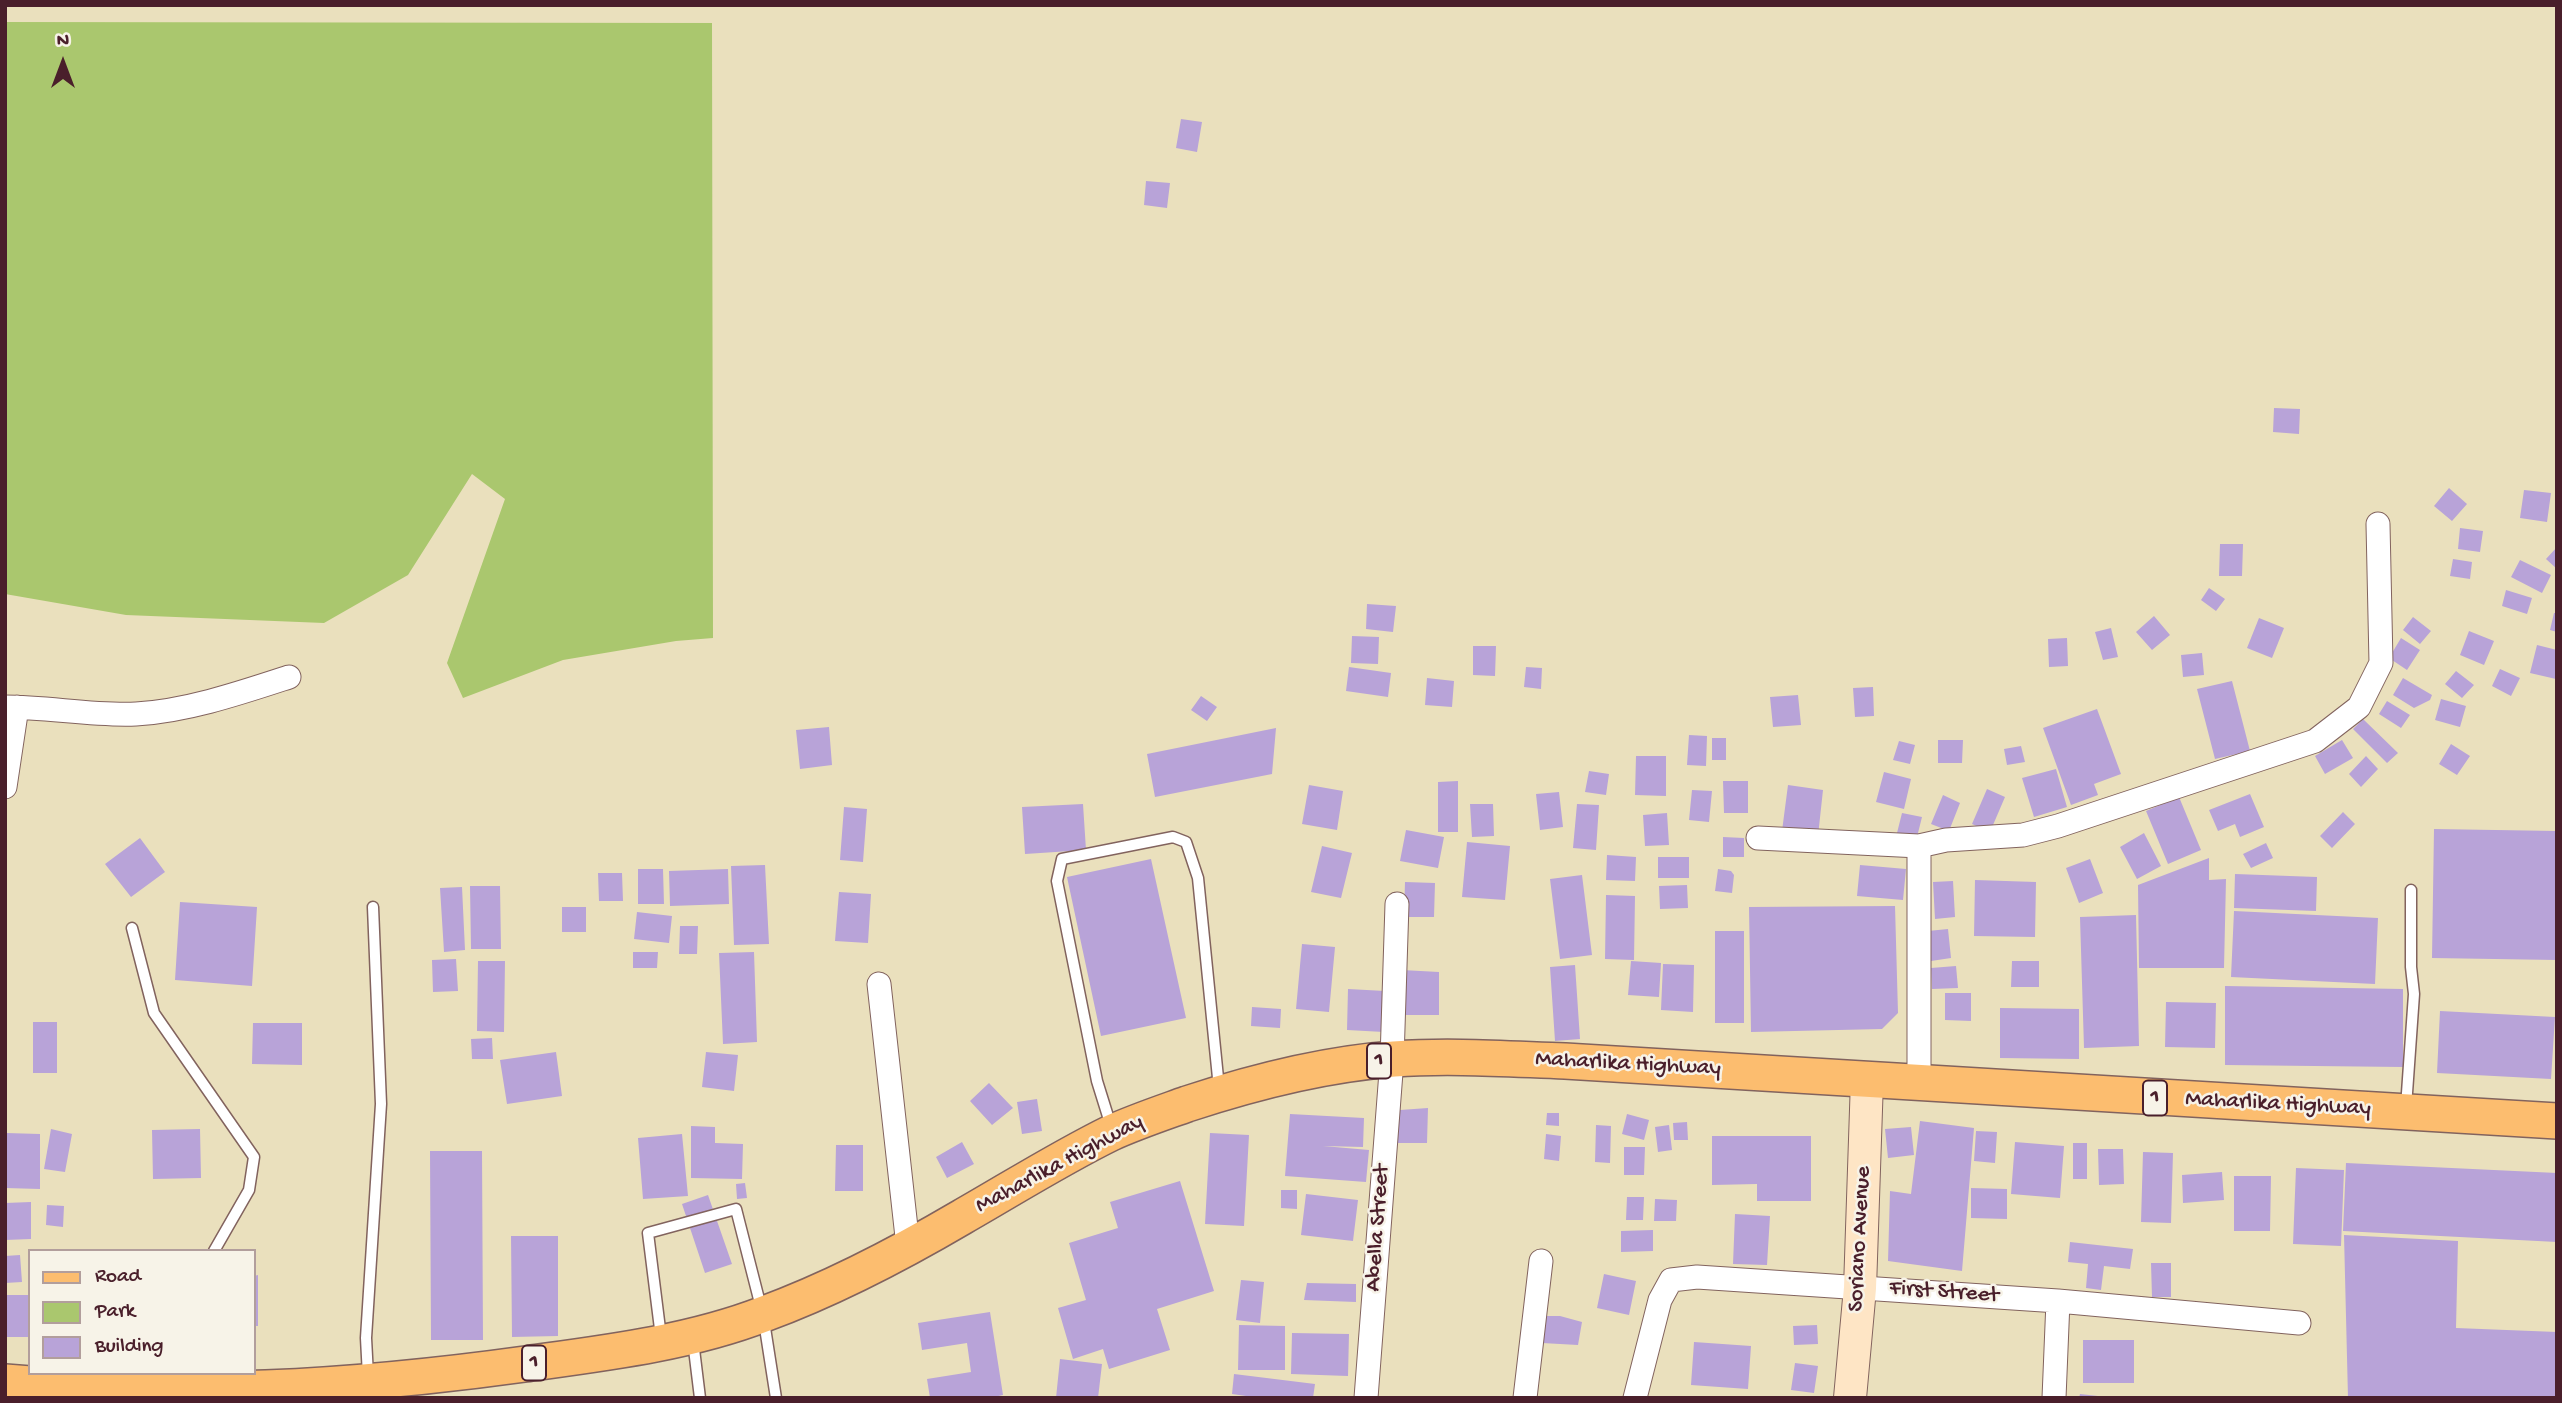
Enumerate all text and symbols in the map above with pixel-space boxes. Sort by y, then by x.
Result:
north arrow [28,28,98,98]
text: N [57,30,69,53]
road number: 1 [1367,1044,1391,1078]
street label: Maharlika Highway [1534,1046,1722,1084]
road number: 1 [2143,1080,2167,1116]
street label: Maharlika Highway [2184,1086,2372,1124]
street label: Maharlika Highway [971,1109,1149,1221]
street label: Abella Street [1361,1164,1397,1292]
street label: Soriano Avenue [1843,1165,1879,1313]
legend [28,1249,256,1375]
text: Road [95,1265,141,1290]
street label: First Street [1888,1275,2000,1311]
text: Park [95,1300,135,1325]
text: Building [95,1335,164,1360]
road number: 1 [522,1346,546,1380]

